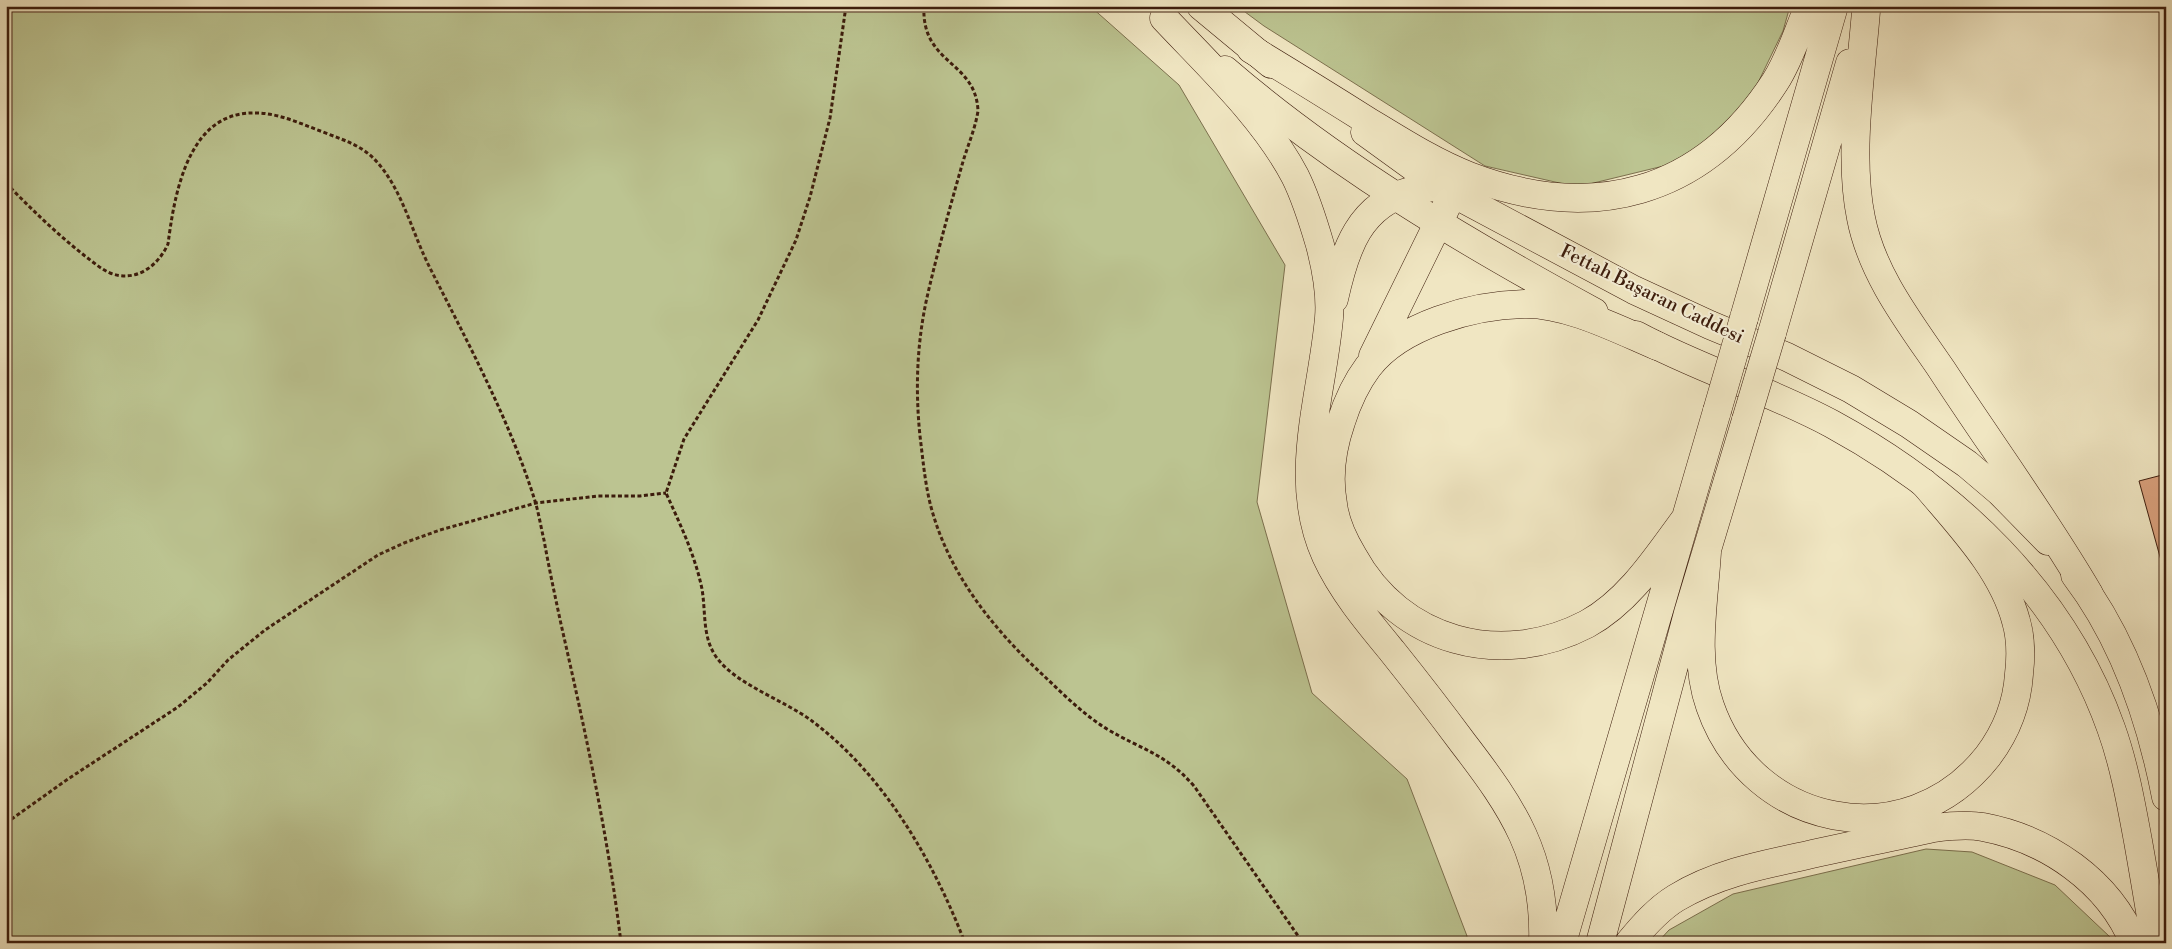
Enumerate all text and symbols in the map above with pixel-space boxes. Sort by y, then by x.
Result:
street label: Fettah Başaran Caddesi [1556,239,1748,349]

